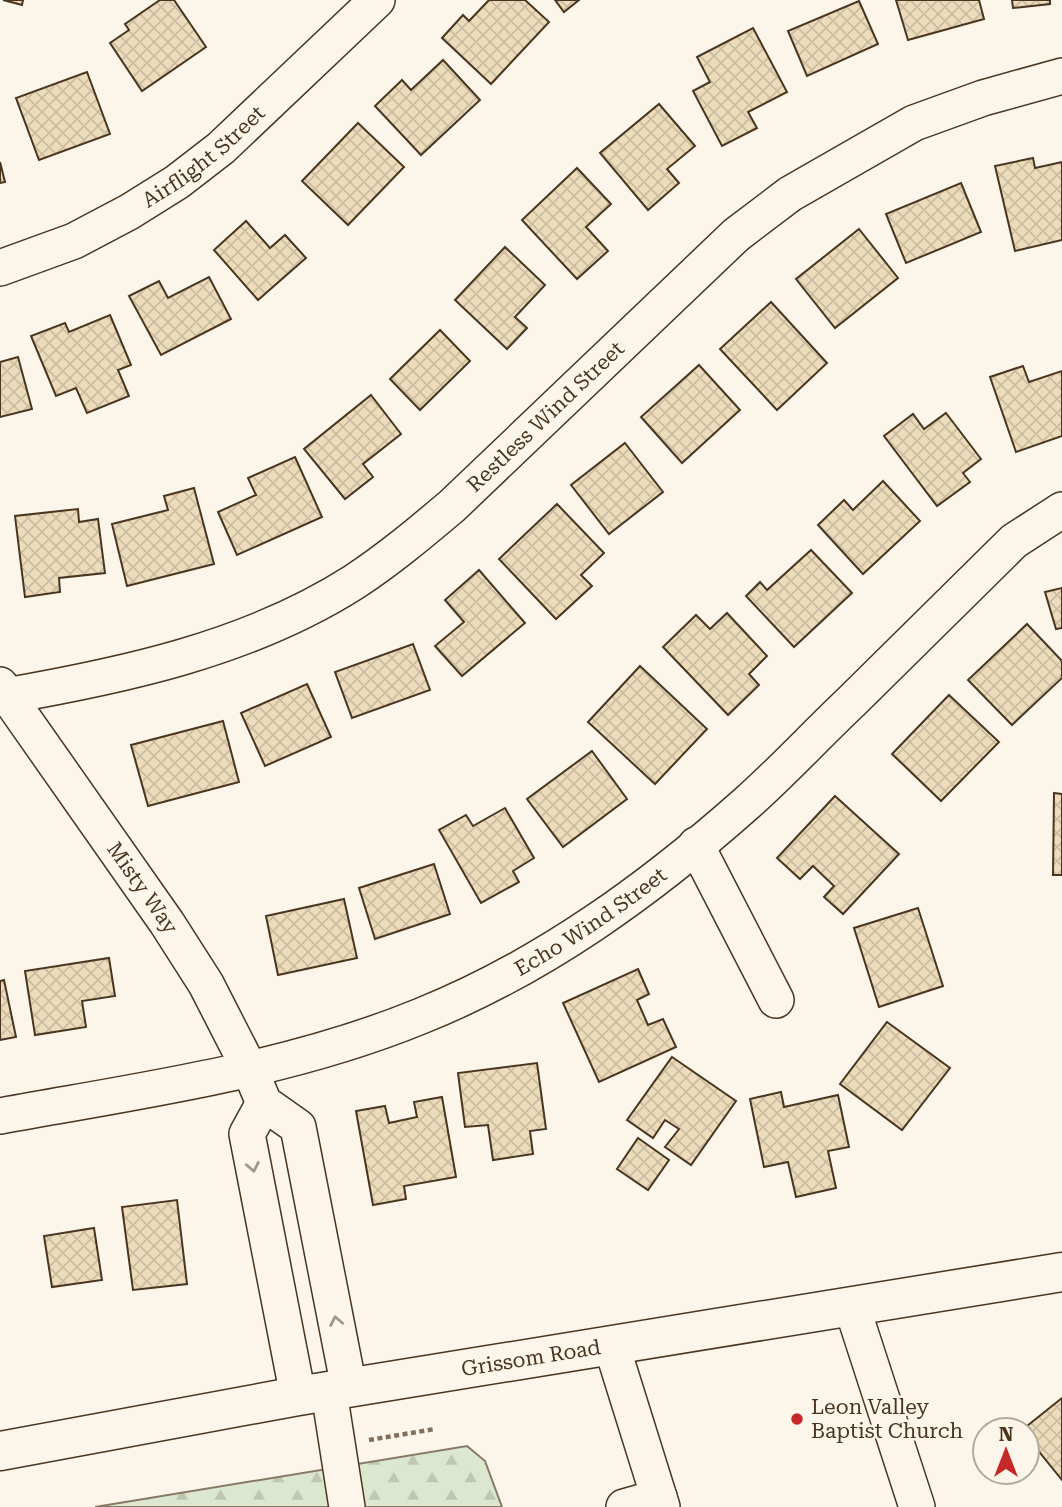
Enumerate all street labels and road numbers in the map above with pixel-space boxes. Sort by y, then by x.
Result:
street label: Airflight Street [138,101,270,213]
street label: Restless Wind Street [462,336,629,497]
street label: Misty Way [102,838,183,939]
street label: Echo Wind Street [510,863,671,981]
street label: Grissom Road [460,1335,603,1381]

